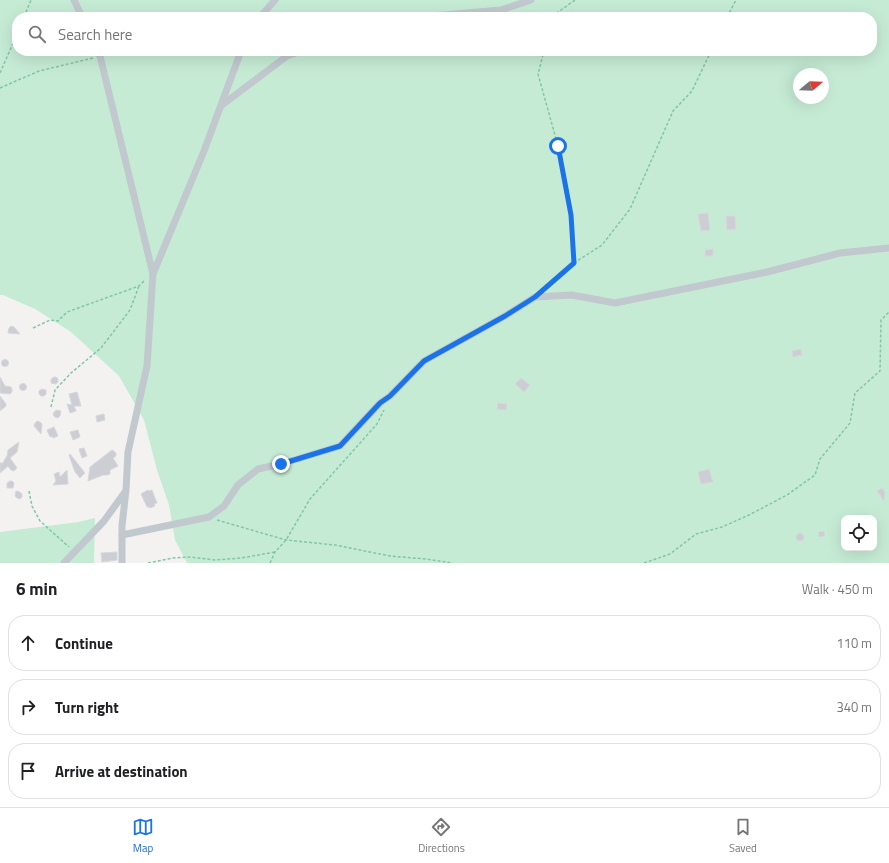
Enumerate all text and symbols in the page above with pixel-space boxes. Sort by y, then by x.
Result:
search box [12,12,877,56]
icon: search [26,23,48,45]
text: Search here [58,23,132,46]
north arrow [793,68,829,104]
route start [549,137,567,155]
route end [272,455,290,473]
map controls [841,515,877,551]
button: locate [841,515,877,551]
text: 6 min [16,576,57,602]
text: Walk · 450 m [802,579,873,599]
icon: ahead [17,632,39,654]
text: Continue [55,632,113,655]
text: 110 m [836,633,872,653]
icon: right [17,696,39,718]
text: Turn right [55,696,119,719]
text: 340 m [836,697,872,717]
icon: arrive [17,760,39,782]
text: Arrive at destination [55,760,188,783]
tab: Map [132,816,154,856]
tab: Directions [418,816,465,856]
tab: Saved [729,816,757,856]

